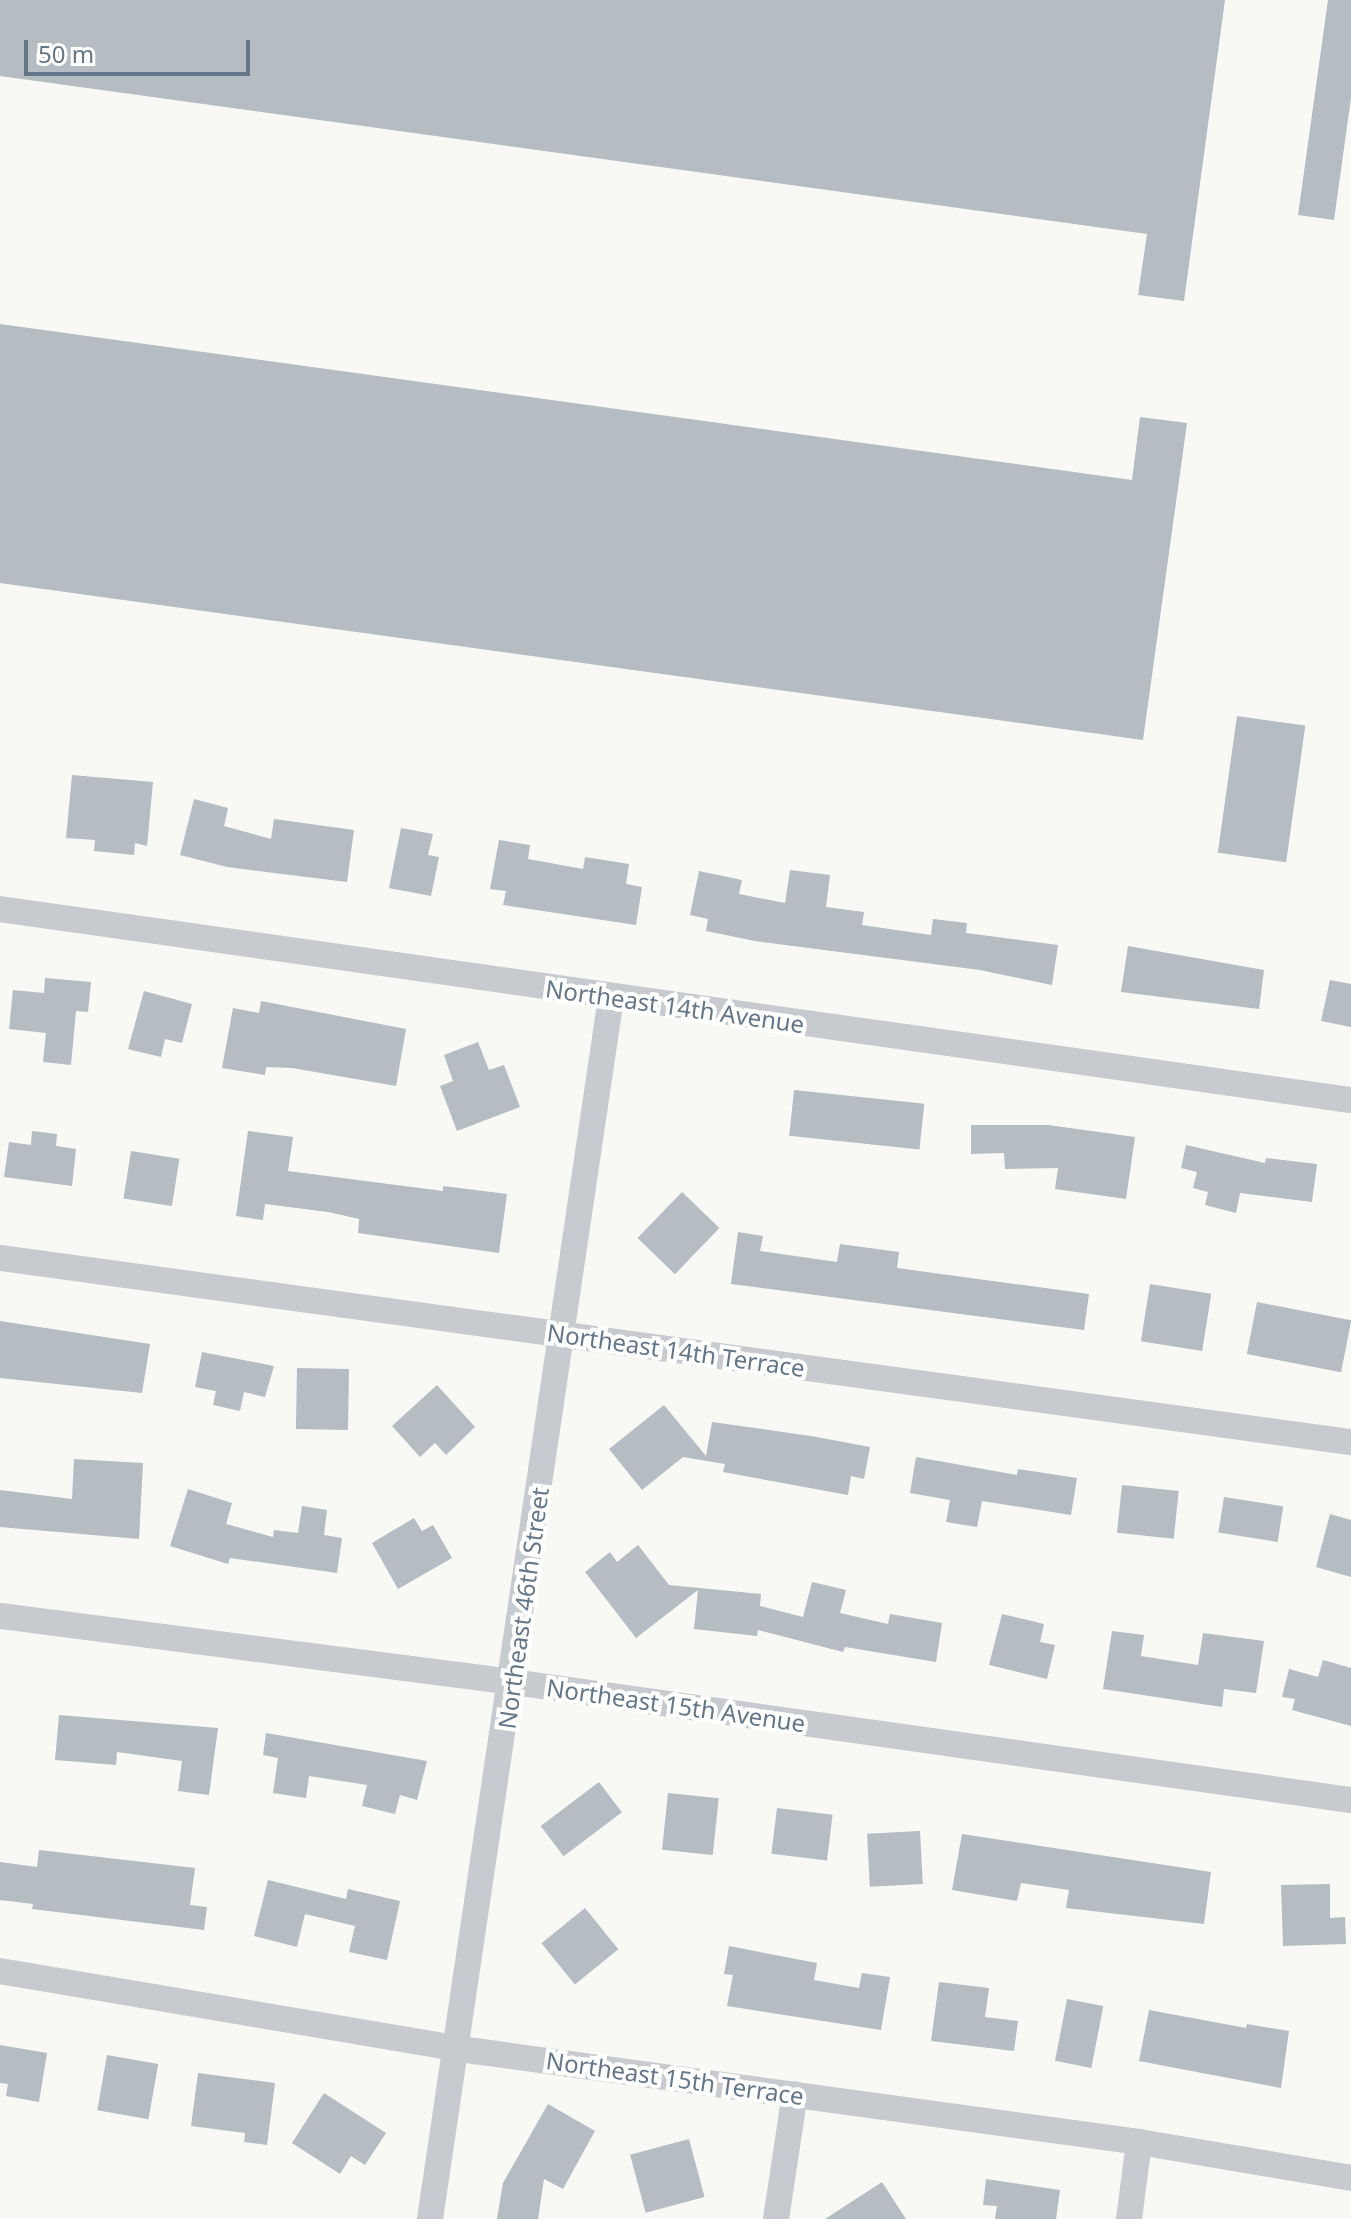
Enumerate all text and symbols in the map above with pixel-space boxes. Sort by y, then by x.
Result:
scale bar [28,24,254,74]
text: 50 m [38,37,94,70]
street label: Northeast 14th Avenue [544,974,806,1038]
street label: Northeast 14th Terrace [545,1318,807,1382]
street label: Northeast 46th Street [492,1485,554,1731]
street label: Northeast 15th Avenue [545,1673,807,1737]
street label: Northeast 15th Terrace [544,2046,806,2110]

